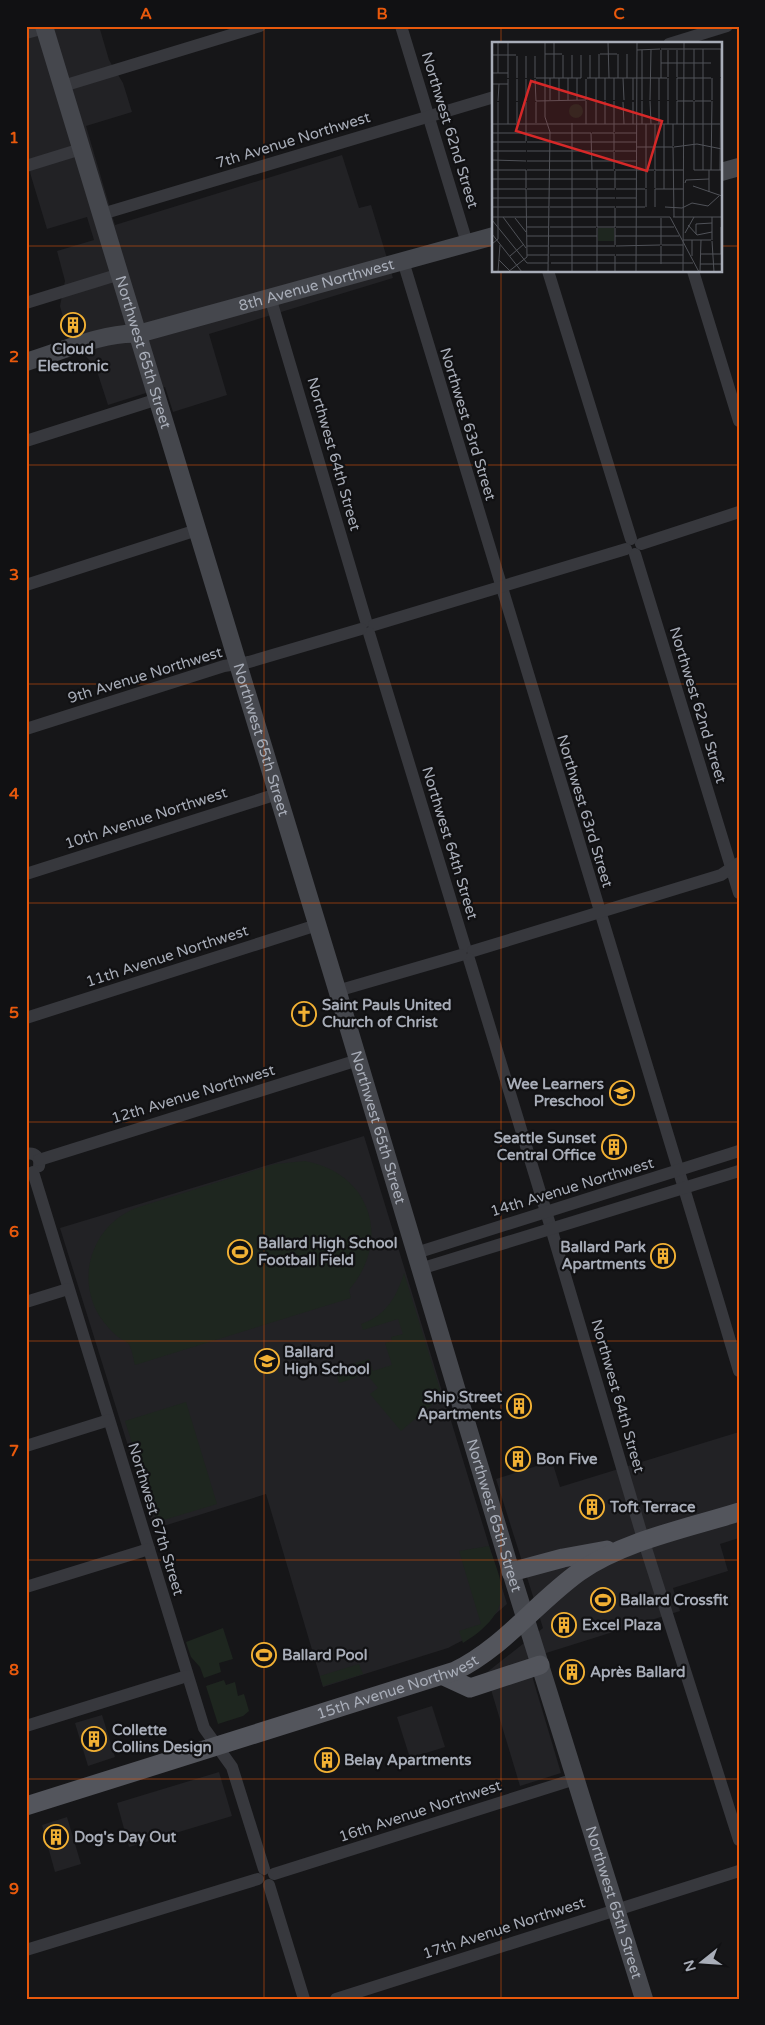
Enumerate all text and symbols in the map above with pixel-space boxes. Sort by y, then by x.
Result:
text: A [140,4,152,24]
text: B [376,4,388,24]
text: C [613,4,625,24]
inset map [492,42,722,272]
street label: Northwest 62nd Street [418,50,482,211]
street label: 7th Avenue Northwest [214,108,373,172]
text: 1 [9,128,19,148]
street label: 8th Avenue Northwest [237,255,396,315]
street label: Northwest 65th Street [111,274,175,431]
building icon: Cloud Electronic [60,312,86,338]
place label: Cloud Electronic [37,340,109,375]
street label: Northwest 63rd Street [436,345,500,503]
text: 2 [9,347,19,367]
street label: Northwest 64th Street [303,375,365,533]
text: 3 [9,565,19,585]
street label: Northwest 62nd Street [666,625,730,786]
street label: 9th Avenue Northwest [66,643,225,707]
street label: Northwest 65th Street [229,661,293,819]
street label: Northwest 63rd Street [553,732,617,890]
street label: Northwest 64th Street [418,764,482,922]
street label: 10th Avenue Northwest [62,783,230,853]
text: 4 [9,784,19,804]
street label: 11th Avenue Northwest [83,921,251,991]
place label: Saint Pauls United Church of Christ [322,996,452,1031]
church icon: Saint Pauls United Church of Christ [291,1001,317,1027]
text: 5 [9,1003,19,1023]
street label: Northwest 65th Street [347,1049,410,1206]
street label: 12th Avenue Northwest [109,1060,277,1127]
place label: Wee Learners Preschool [507,1075,604,1110]
school or university icon: Wee Learners Preschool [609,1080,635,1106]
place label: Seattle Sunset Central Office [494,1129,597,1164]
building icon: Seattle Sunset Central Office [601,1134,627,1160]
street label: 14th Avenue Northwest [488,1153,656,1220]
text: 6 [9,1222,19,1242]
place label: Ballard High School Football Field [258,1234,397,1269]
place label: Ballard Park Apartments [560,1238,646,1274]
sports icon: Ballard High School Football Field [227,1239,253,1265]
building icon: Ballard Park Apartments [650,1243,676,1269]
street label: Northwest 64th Street [587,1317,649,1475]
place label: Ballard High School [284,1343,370,1379]
school or university icon: Ballard High School [254,1348,280,1374]
place label: Ship Street Apartments [417,1388,502,1424]
building icon: Ship Street Apartments [506,1393,532,1419]
street label: Northwest 65th Street [463,1437,526,1595]
street label: Northwest 67th Street [124,1440,188,1598]
text: 7 [9,1441,19,1461]
building icon: Bon Five [505,1446,531,1472]
place label: Bon Five [536,1450,598,1468]
building icon: Toft Terrace [579,1494,605,1520]
place label: Toft Terrace [609,1498,696,1516]
sports icon: Ballard Crossfit [590,1587,616,1613]
place label: Ballard Crossfit [620,1591,729,1609]
building icon: Excel Plaza [551,1612,577,1638]
place label: Excel Plaza [582,1616,662,1634]
sports icon: Ballard Pool [251,1642,277,1668]
place label: Ballard Pool [282,1646,367,1664]
street label: 15th Avenue Northwest [314,1651,482,1723]
building icon: Après Ballard [559,1659,585,1685]
text: 8 [9,1660,19,1680]
place label: Après Ballard [590,1663,685,1682]
place label: Collette Collins Design [112,1721,212,1757]
building icon: Collette Collins Design [81,1726,107,1752]
building icon: Belay Apartments [314,1747,340,1773]
place label: Belay Apartments [344,1751,471,1770]
street label: 16th Avenue Northwest [336,1776,504,1846]
building icon: Dog's Day Out [43,1824,69,1850]
street label: Northwest 65th Street [582,1824,646,1981]
place label: Dog's Day Out [74,1828,177,1847]
text: 9 [9,1879,19,1899]
street label: 17th Avenue Northwest [420,1893,588,1963]
north arrow [678,1938,728,1988]
text: N [680,1958,700,1974]

